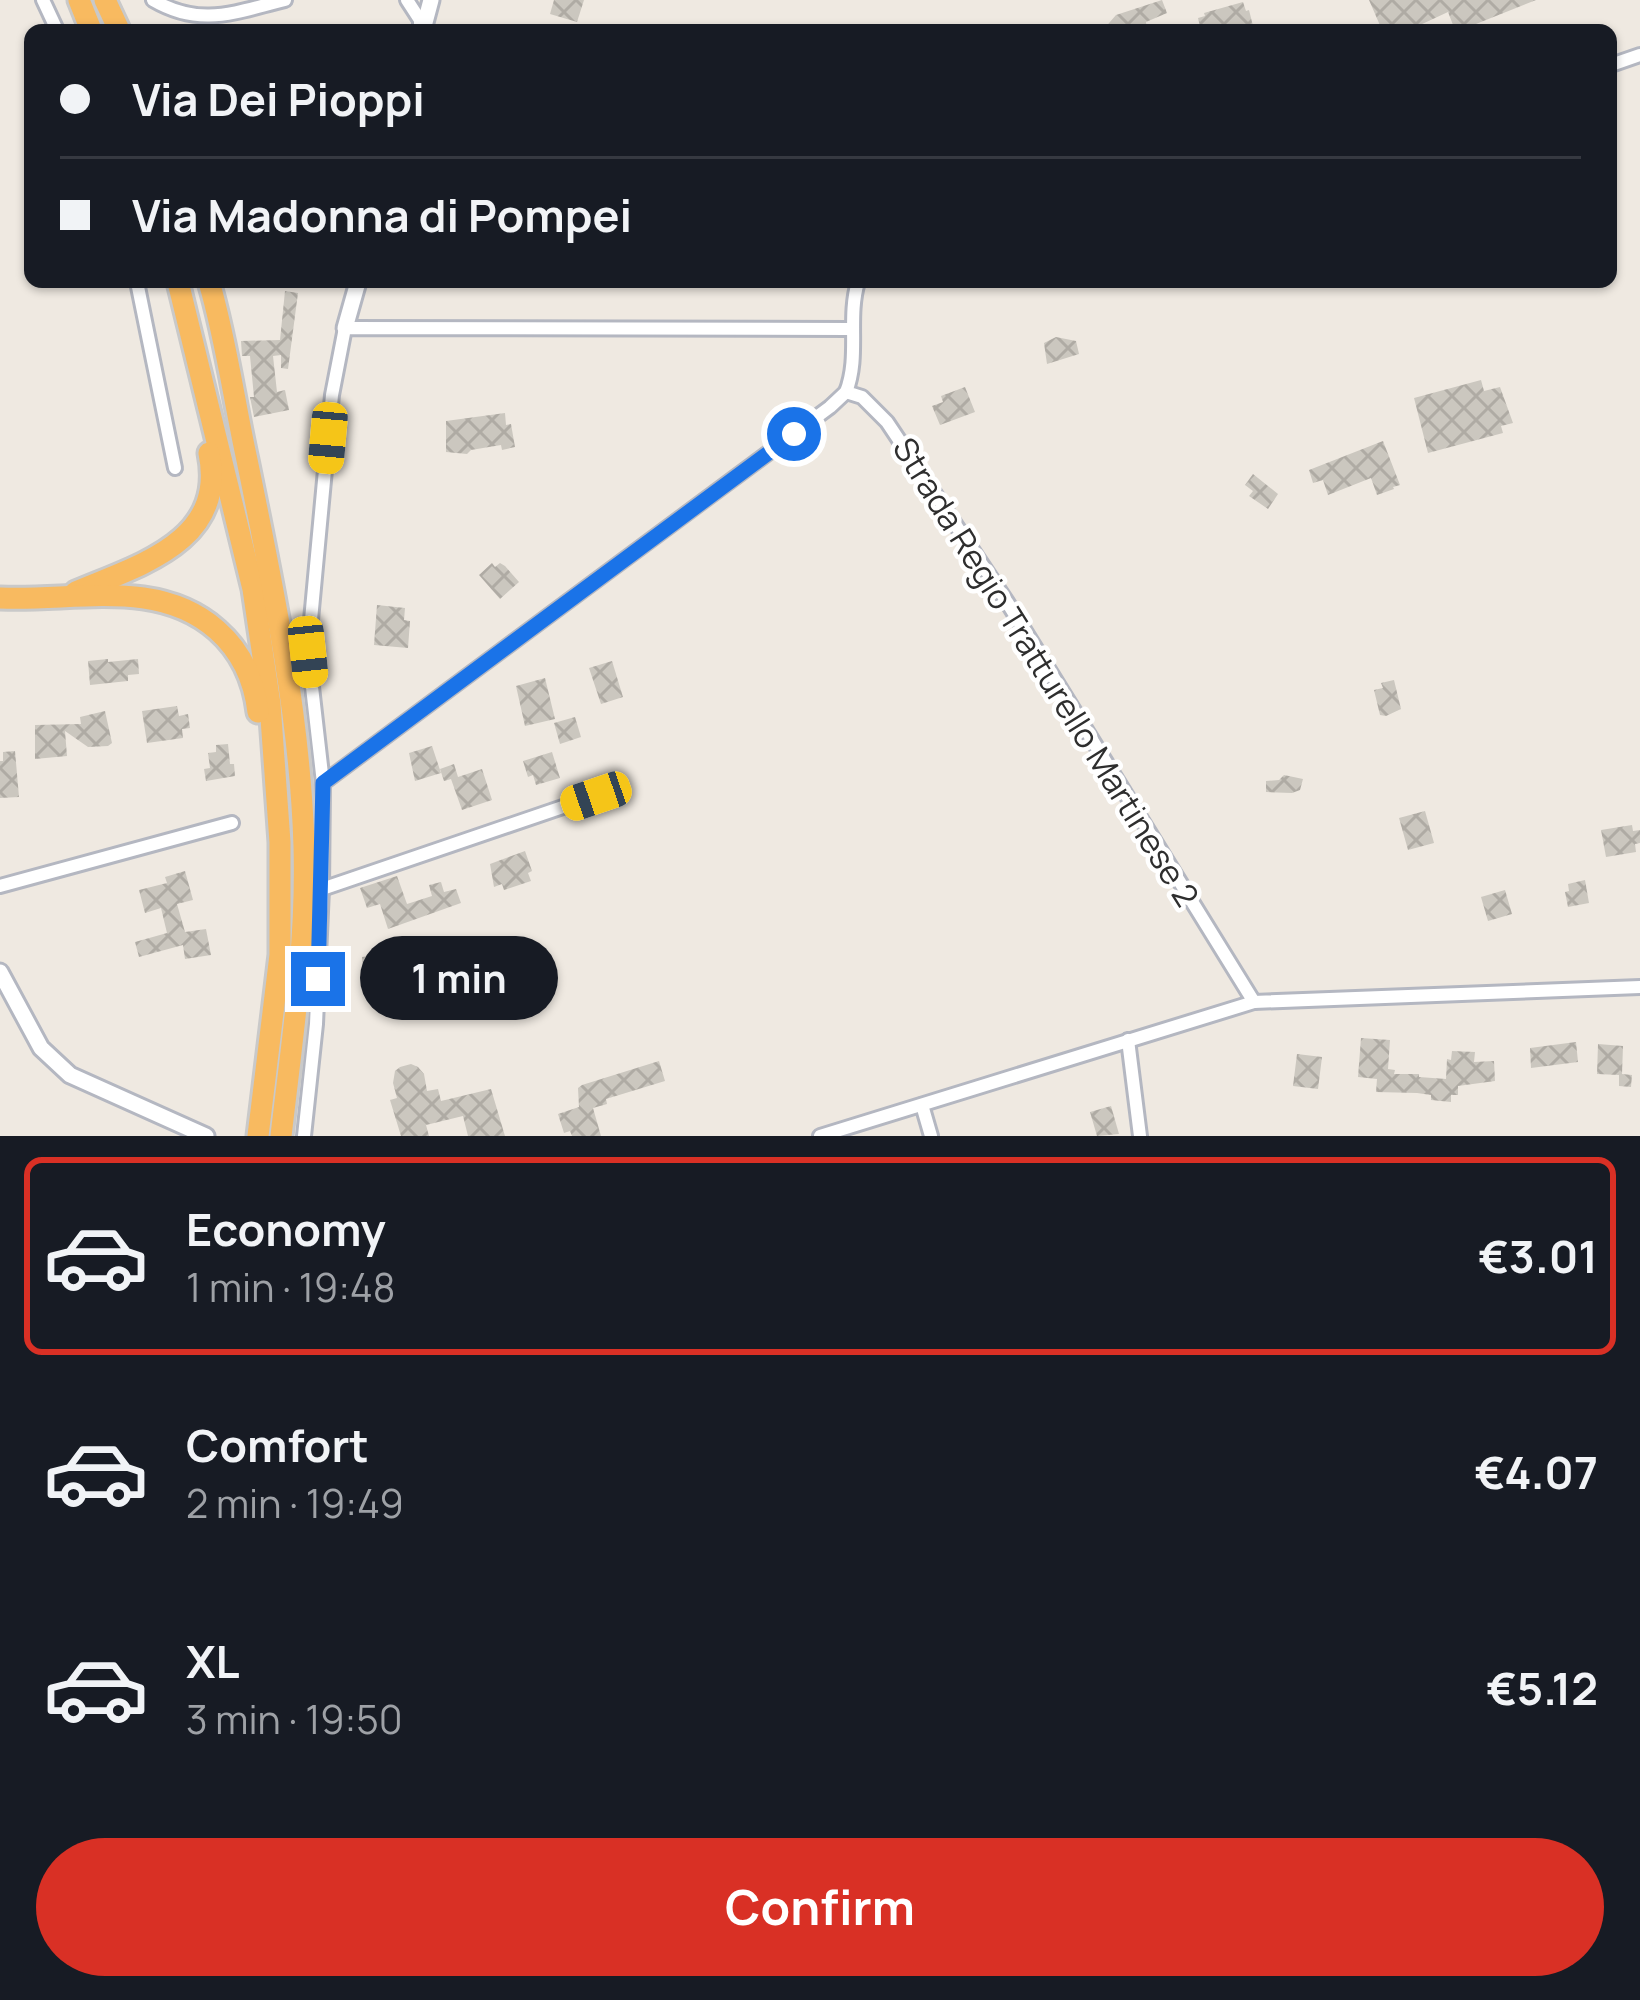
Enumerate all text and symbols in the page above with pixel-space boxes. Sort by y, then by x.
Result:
text: Via Dei Pioppi [132,68,425,130]
text: Via Madonna di Pompei [132,184,632,246]
car [307,401,349,475]
route start [767,407,821,461]
street label: Strada Regio Tratturello Martinese 2 [883,429,1210,915]
car [286,614,330,690]
car [556,767,636,825]
callout: 1 min [360,937,558,1021]
text: 1 min [411,951,507,1005]
route end [291,952,345,1006]
text: Economy [186,1198,386,1260]
icon: car [42,1202,150,1310]
text: €3.01 [1478,1225,1598,1287]
text: 1 min · 19:48 [186,1260,396,1314]
text: Comfort [186,1414,369,1476]
icon: car [42,1418,150,1526]
text: €4.07 [1474,1441,1598,1503]
text: 2 min · 19:49 [186,1476,404,1530]
text: XL [186,1630,240,1692]
icon: car [42,1634,150,1742]
text: €5.12 [1486,1657,1598,1719]
text: 3 min · 19:50 [186,1692,403,1746]
button: Confirm [36,1838,1604,1976]

